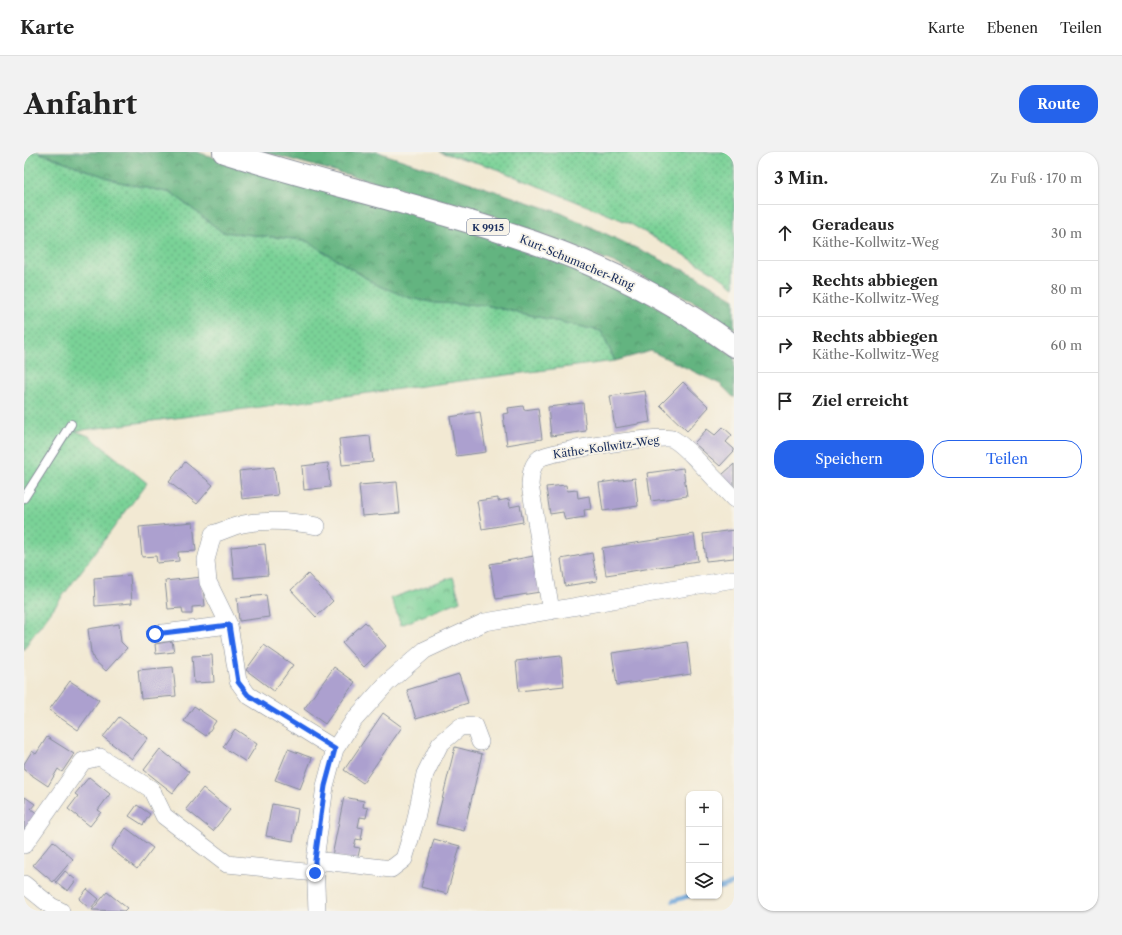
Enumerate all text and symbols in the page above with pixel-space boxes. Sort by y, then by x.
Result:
text: Karte [20,16,74,39]
text: Karte [928,19,965,37]
text: Ebenen [987,19,1038,37]
text: Teilen [1060,19,1102,37]
button: Route [1019,85,1098,123]
text: Anfahrt [24,87,137,121]
text: 3 Min. [774,168,828,188]
text: Zu Fuß · 170 m [990,170,1082,186]
text: Geradeaus [812,215,894,234]
road number: K 9915 [467,219,509,235]
icon: ahead [774,222,796,244]
text: 30 m [1051,225,1082,241]
street label: Kurt-Schumacher-Ring [518,232,637,293]
text: Käthe-Kollwitz-Weg [812,234,939,250]
text: Rechts abbiegen [812,271,938,290]
icon: right [774,278,796,300]
text: 80 m [1050,281,1082,297]
text: Käthe-Kollwitz-Weg [812,290,939,306]
text: Rechts abbiegen [812,327,938,346]
icon: right [774,334,796,356]
text: 60 m [1051,337,1082,353]
text: Käthe-Kollwitz-Weg [812,346,939,362]
icon: arrive [774,390,796,412]
text: Ziel erreicht [812,391,908,410]
street label: Käthe-Kollwitz-Weg [552,433,660,461]
button: Speichern [774,440,924,478]
button: Teilen [932,440,1082,478]
route start [146,625,164,643]
map controls [686,791,722,899]
button: + [686,791,722,827]
button: − [686,827,722,863]
button: layers [686,863,722,899]
route end [306,864,324,882]

